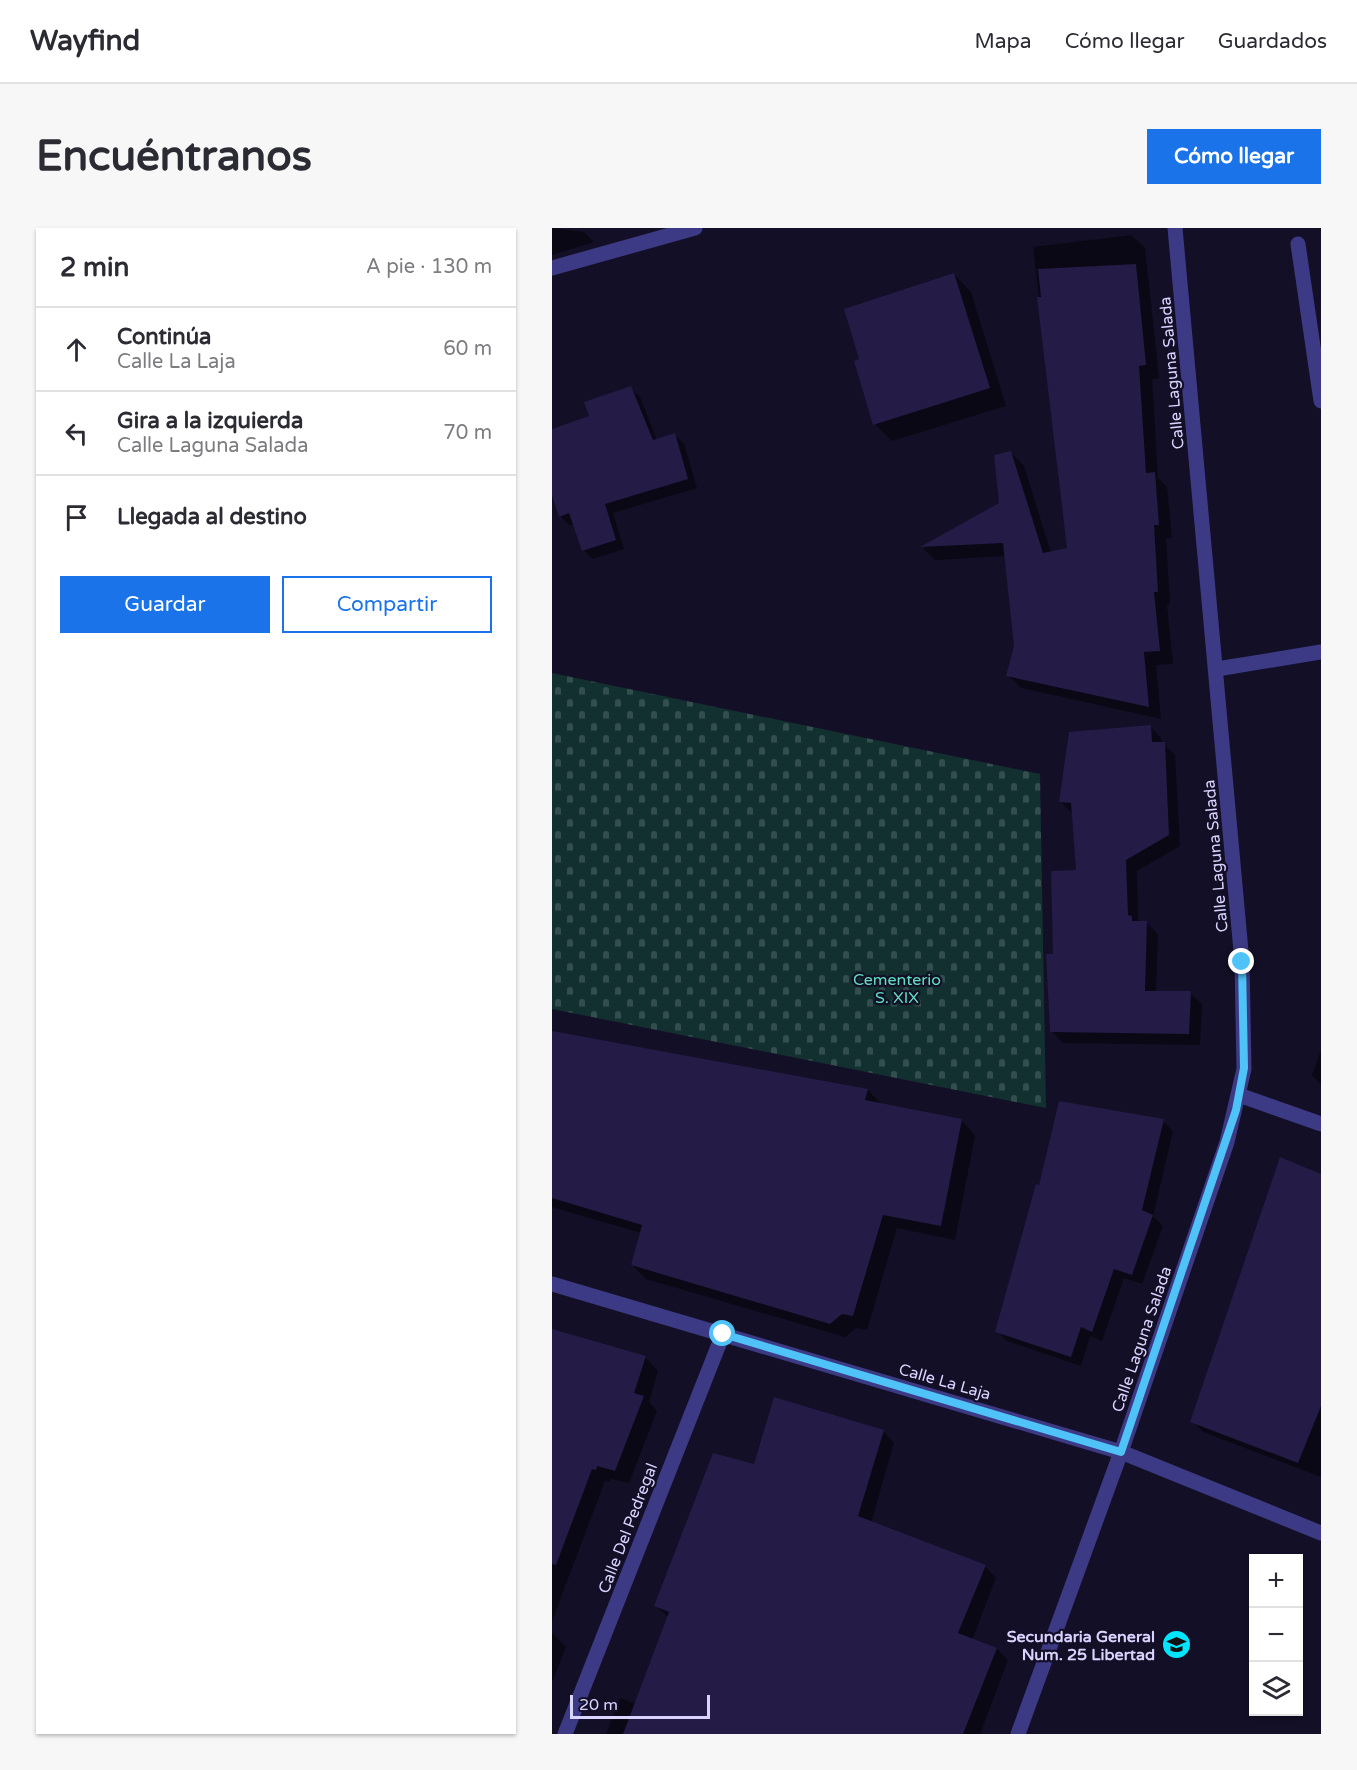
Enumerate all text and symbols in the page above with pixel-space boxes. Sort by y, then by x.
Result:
text: Wayfind [30,24,140,58]
text: Mapa [974,29,1032,54]
text: Cómo llegar [1065,29,1185,54]
text: Guardados [1218,29,1327,54]
button: Cómo llegar [1147,129,1321,184]
text: Encuéntranos [36,131,312,182]
text: 2 min [60,252,129,283]
text: A pie · 130 m [366,255,492,279]
street label: Calle Laguna Salada [1155,296,1189,450]
text: Continúa [117,324,211,350]
icon: ahead [60,333,93,366]
text: 60 m [443,337,492,361]
text: Calle La Laja [117,350,236,374]
text: Gira a la izquierda [117,408,303,434]
icon: left [60,417,93,450]
text: 70 m [443,421,492,445]
text: Calle Laguna Salada [117,434,308,458]
icon: arrive [60,501,93,534]
text: Llegada al destino [117,504,307,530]
button: Guardar [60,576,270,633]
button: Compartir [282,576,492,633]
street label: Calle Laguna Salada [1199,779,1233,933]
route end [1228,948,1254,974]
park label: Cementerio S. XIX [853,970,941,1008]
street label: Calle Laguna Salada [1108,1264,1176,1415]
route start [709,1320,735,1346]
street label: Calle La Laja [896,1359,993,1405]
street label: Calle Del Pedregal [594,1460,662,1596]
map controls [1249,1554,1303,1716]
button: + [1249,1554,1303,1608]
button: − [1249,1608,1303,1662]
place label: Secundaria General Num. 25 Libertad [1007,1627,1155,1665]
school or university icon: Secundaria General Num. 25 Libertad [1160,1629,1192,1661]
button: layers [1249,1662,1303,1716]
scale bar [570,1692,710,1720]
text: 20 m [579,1695,618,1715]

